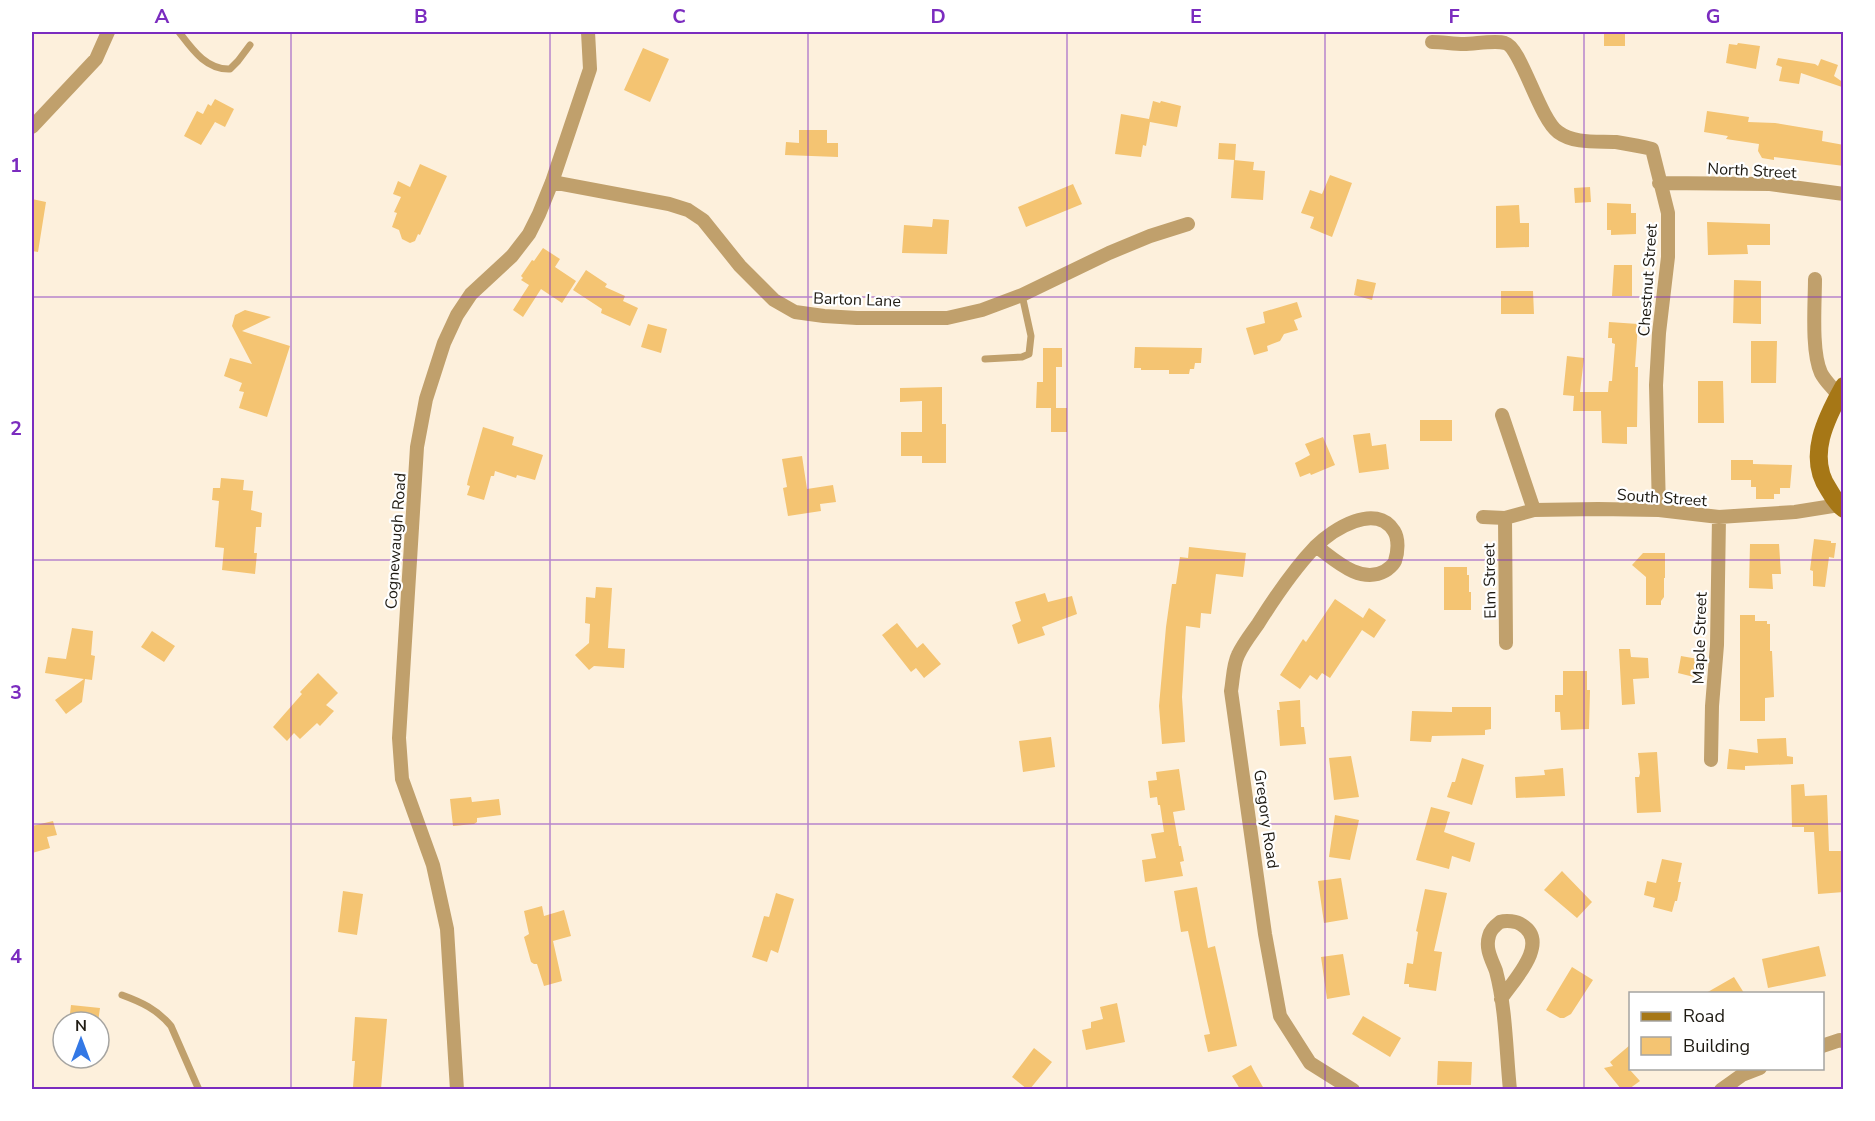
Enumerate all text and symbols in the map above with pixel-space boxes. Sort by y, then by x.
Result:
text: A [155,3,170,30]
text: B [414,3,428,30]
text: C [672,3,686,30]
text: D [930,3,946,30]
text: E [1190,3,1202,30]
text: F [1448,3,1460,30]
text: G [1706,3,1720,30]
text: 1 [10,152,22,179]
street label: North Street [1707,158,1798,184]
street label: Chestnut Street [1633,223,1663,337]
street label: Barton Lane [813,287,901,313]
text: 2 [10,415,22,442]
street label: Cognewaugh Road [380,472,412,610]
street label: South Street [1616,484,1708,512]
street label: Elm Street [1478,543,1502,619]
street label: Maple Street [1687,591,1713,685]
text: 3 [10,679,22,706]
street label: Gregory Road [1248,768,1284,870]
text: 4 [10,943,22,970]
legend [1629,992,1824,1070]
text: Road [1683,1004,1725,1028]
north arrow [51,1010,111,1070]
text: N [75,1015,87,1037]
text: Building [1683,1034,1750,1058]

